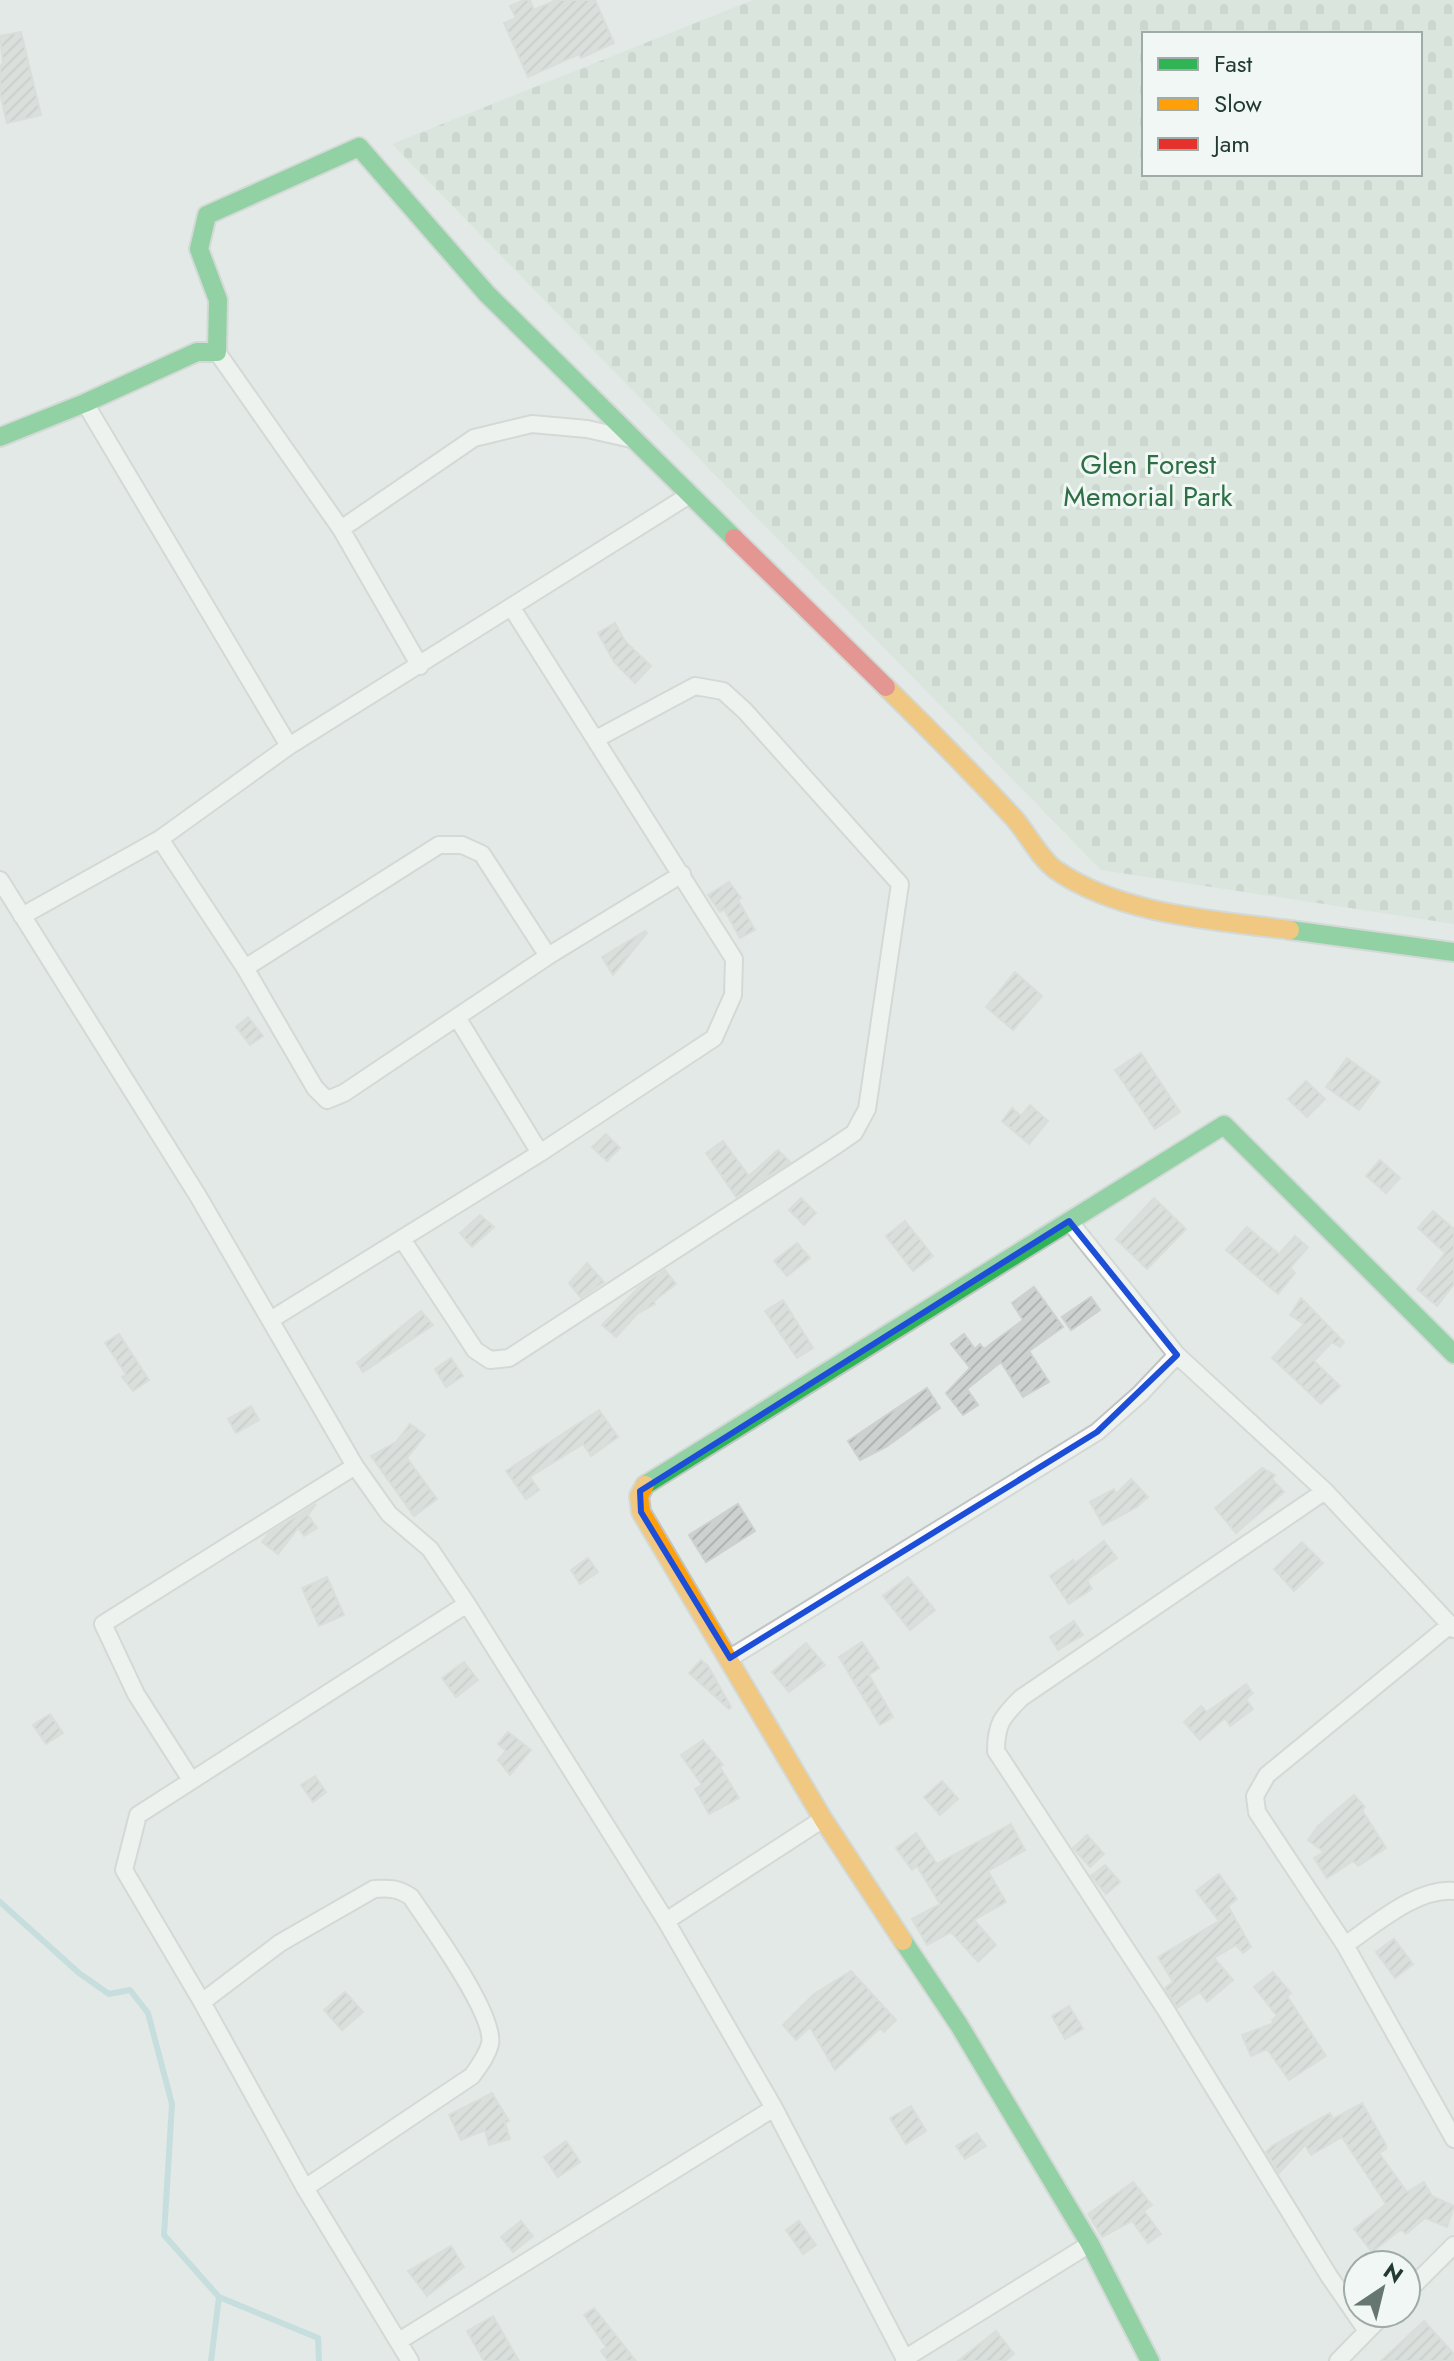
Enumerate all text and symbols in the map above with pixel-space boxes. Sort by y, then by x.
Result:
legend [1142,32,1422,176]
text: Fast [1214,46,1252,81]
text: Slow [1214,86,1262,121]
text: Jam [1211,126,1250,161]
park label: Glen Forest Memorial Park [1063,444,1233,517]
north arrow [1342,2249,1422,2329]
text: N [1377,2255,1410,2291]

